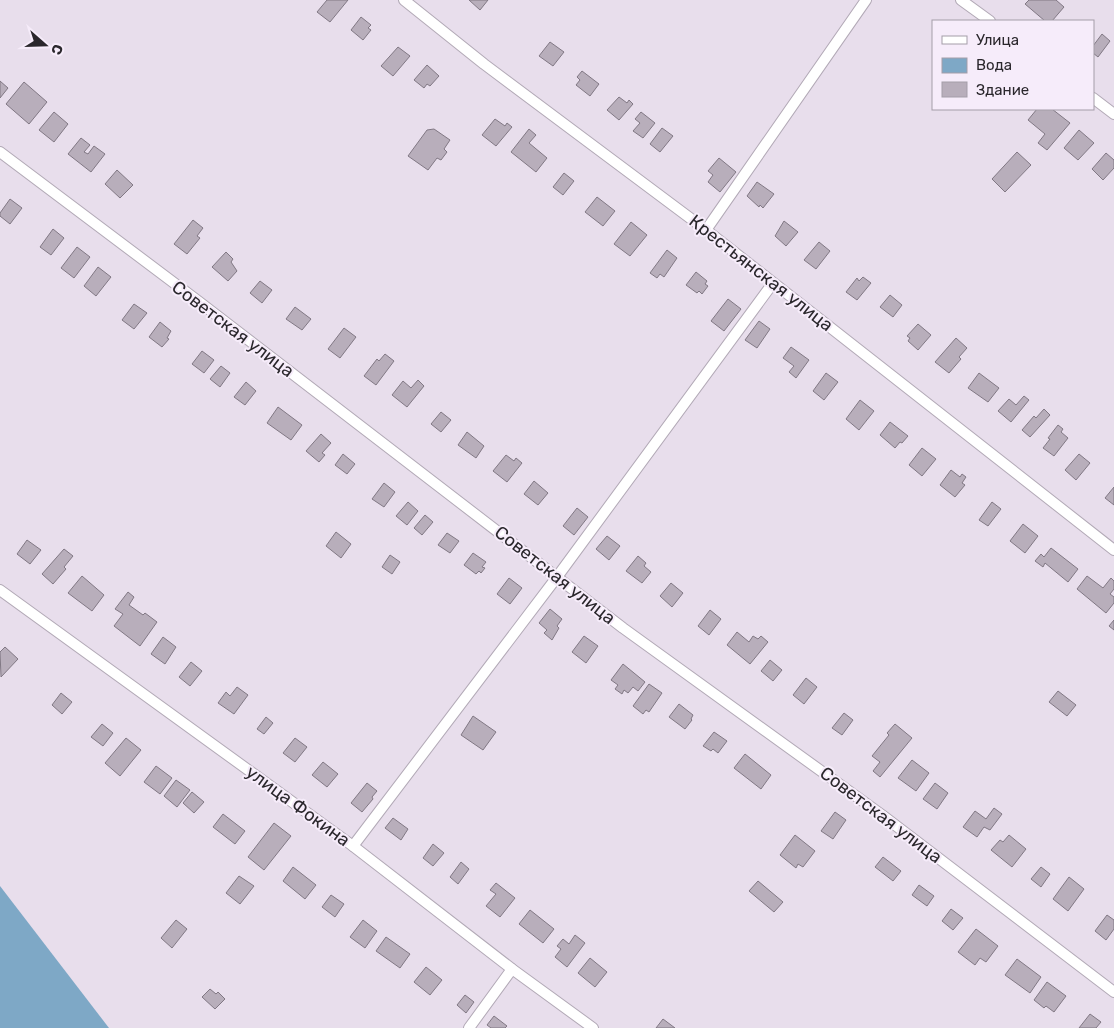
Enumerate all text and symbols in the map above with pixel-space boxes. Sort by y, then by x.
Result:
north arrow [20,20,70,70]
legend [932,20,1094,110]
text: Улица [976,31,1019,49]
text: С [47,42,66,57]
text: Вода [976,56,1012,74]
text: Здание [976,81,1029,99]
street label: Крестьянская улица [685,210,837,336]
street label: Советская улица [168,276,298,382]
street label: Советская улица [490,521,620,629]
street label: улица Фокина [242,761,354,851]
street label: Советская улица [816,762,946,868]

